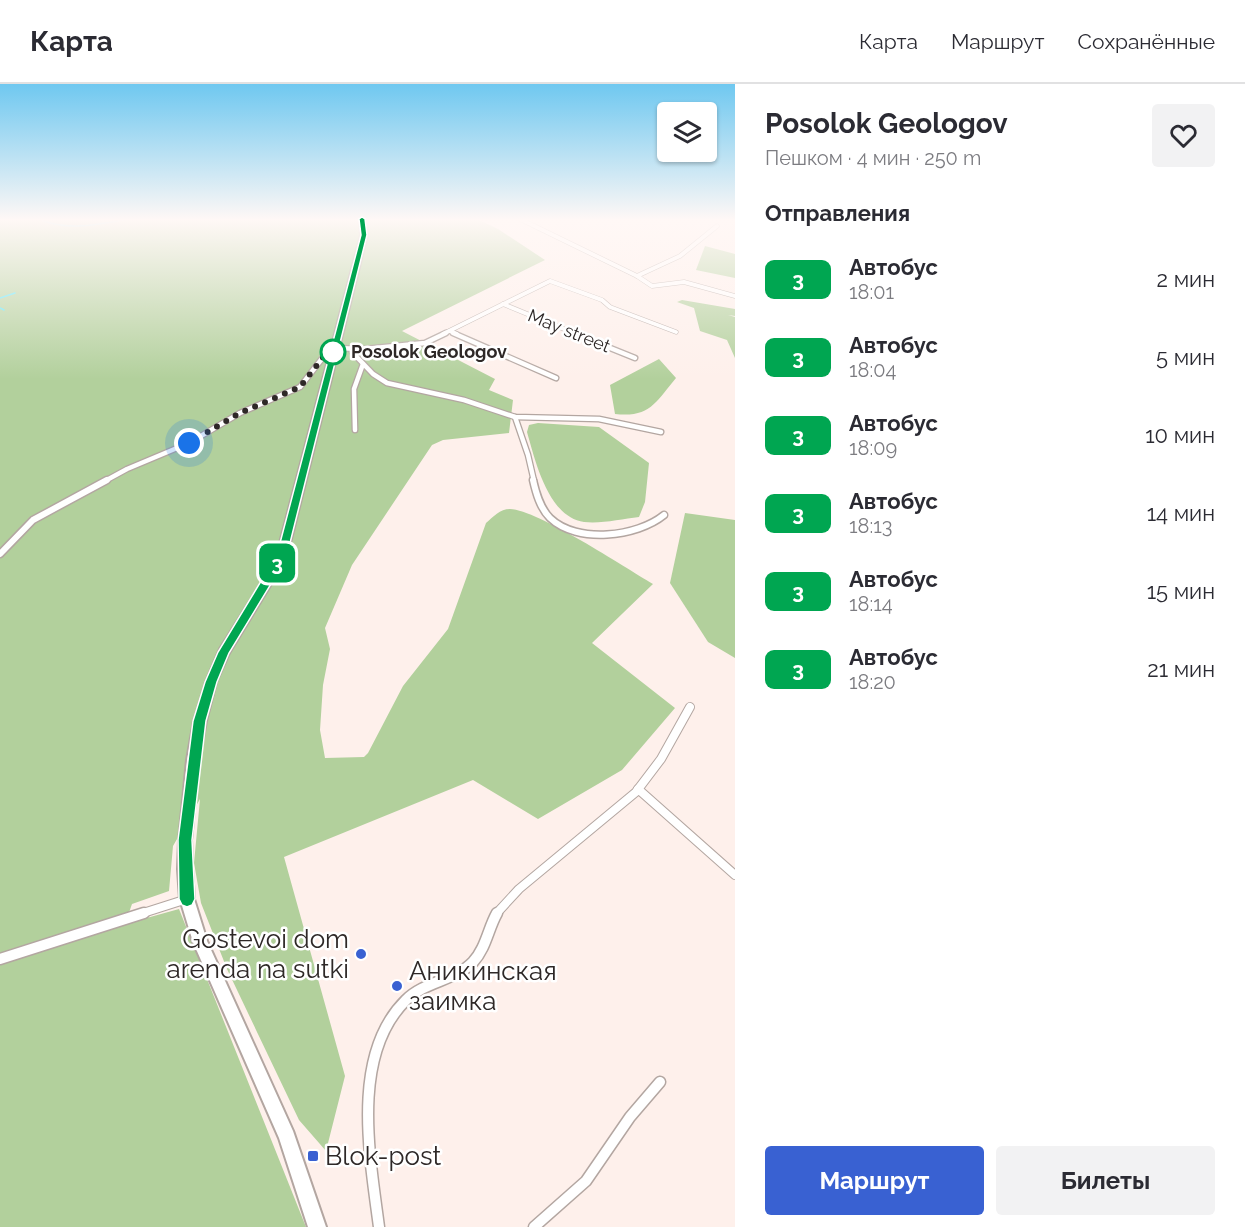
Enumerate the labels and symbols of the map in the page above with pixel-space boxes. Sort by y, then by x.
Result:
street label: May street [525,305,613,357]
marker: Posolok Geologov [320,339,346,365]
place label: Posolok Geologov [351,341,507,362]
your location [174,428,204,458]
line badge: 3 [258,544,296,582]
place label: Gostevoi dom arenda na sutki [167,924,349,984]
marker: Gostevoi dom arenda na sutki [354,947,368,961]
place label: Аникинская заимка [409,956,557,1016]
marker: Аникинская заимка [390,979,404,993]
place label: Blok-post [325,1141,442,1171]
marker: Blok-post [306,1149,320,1163]

